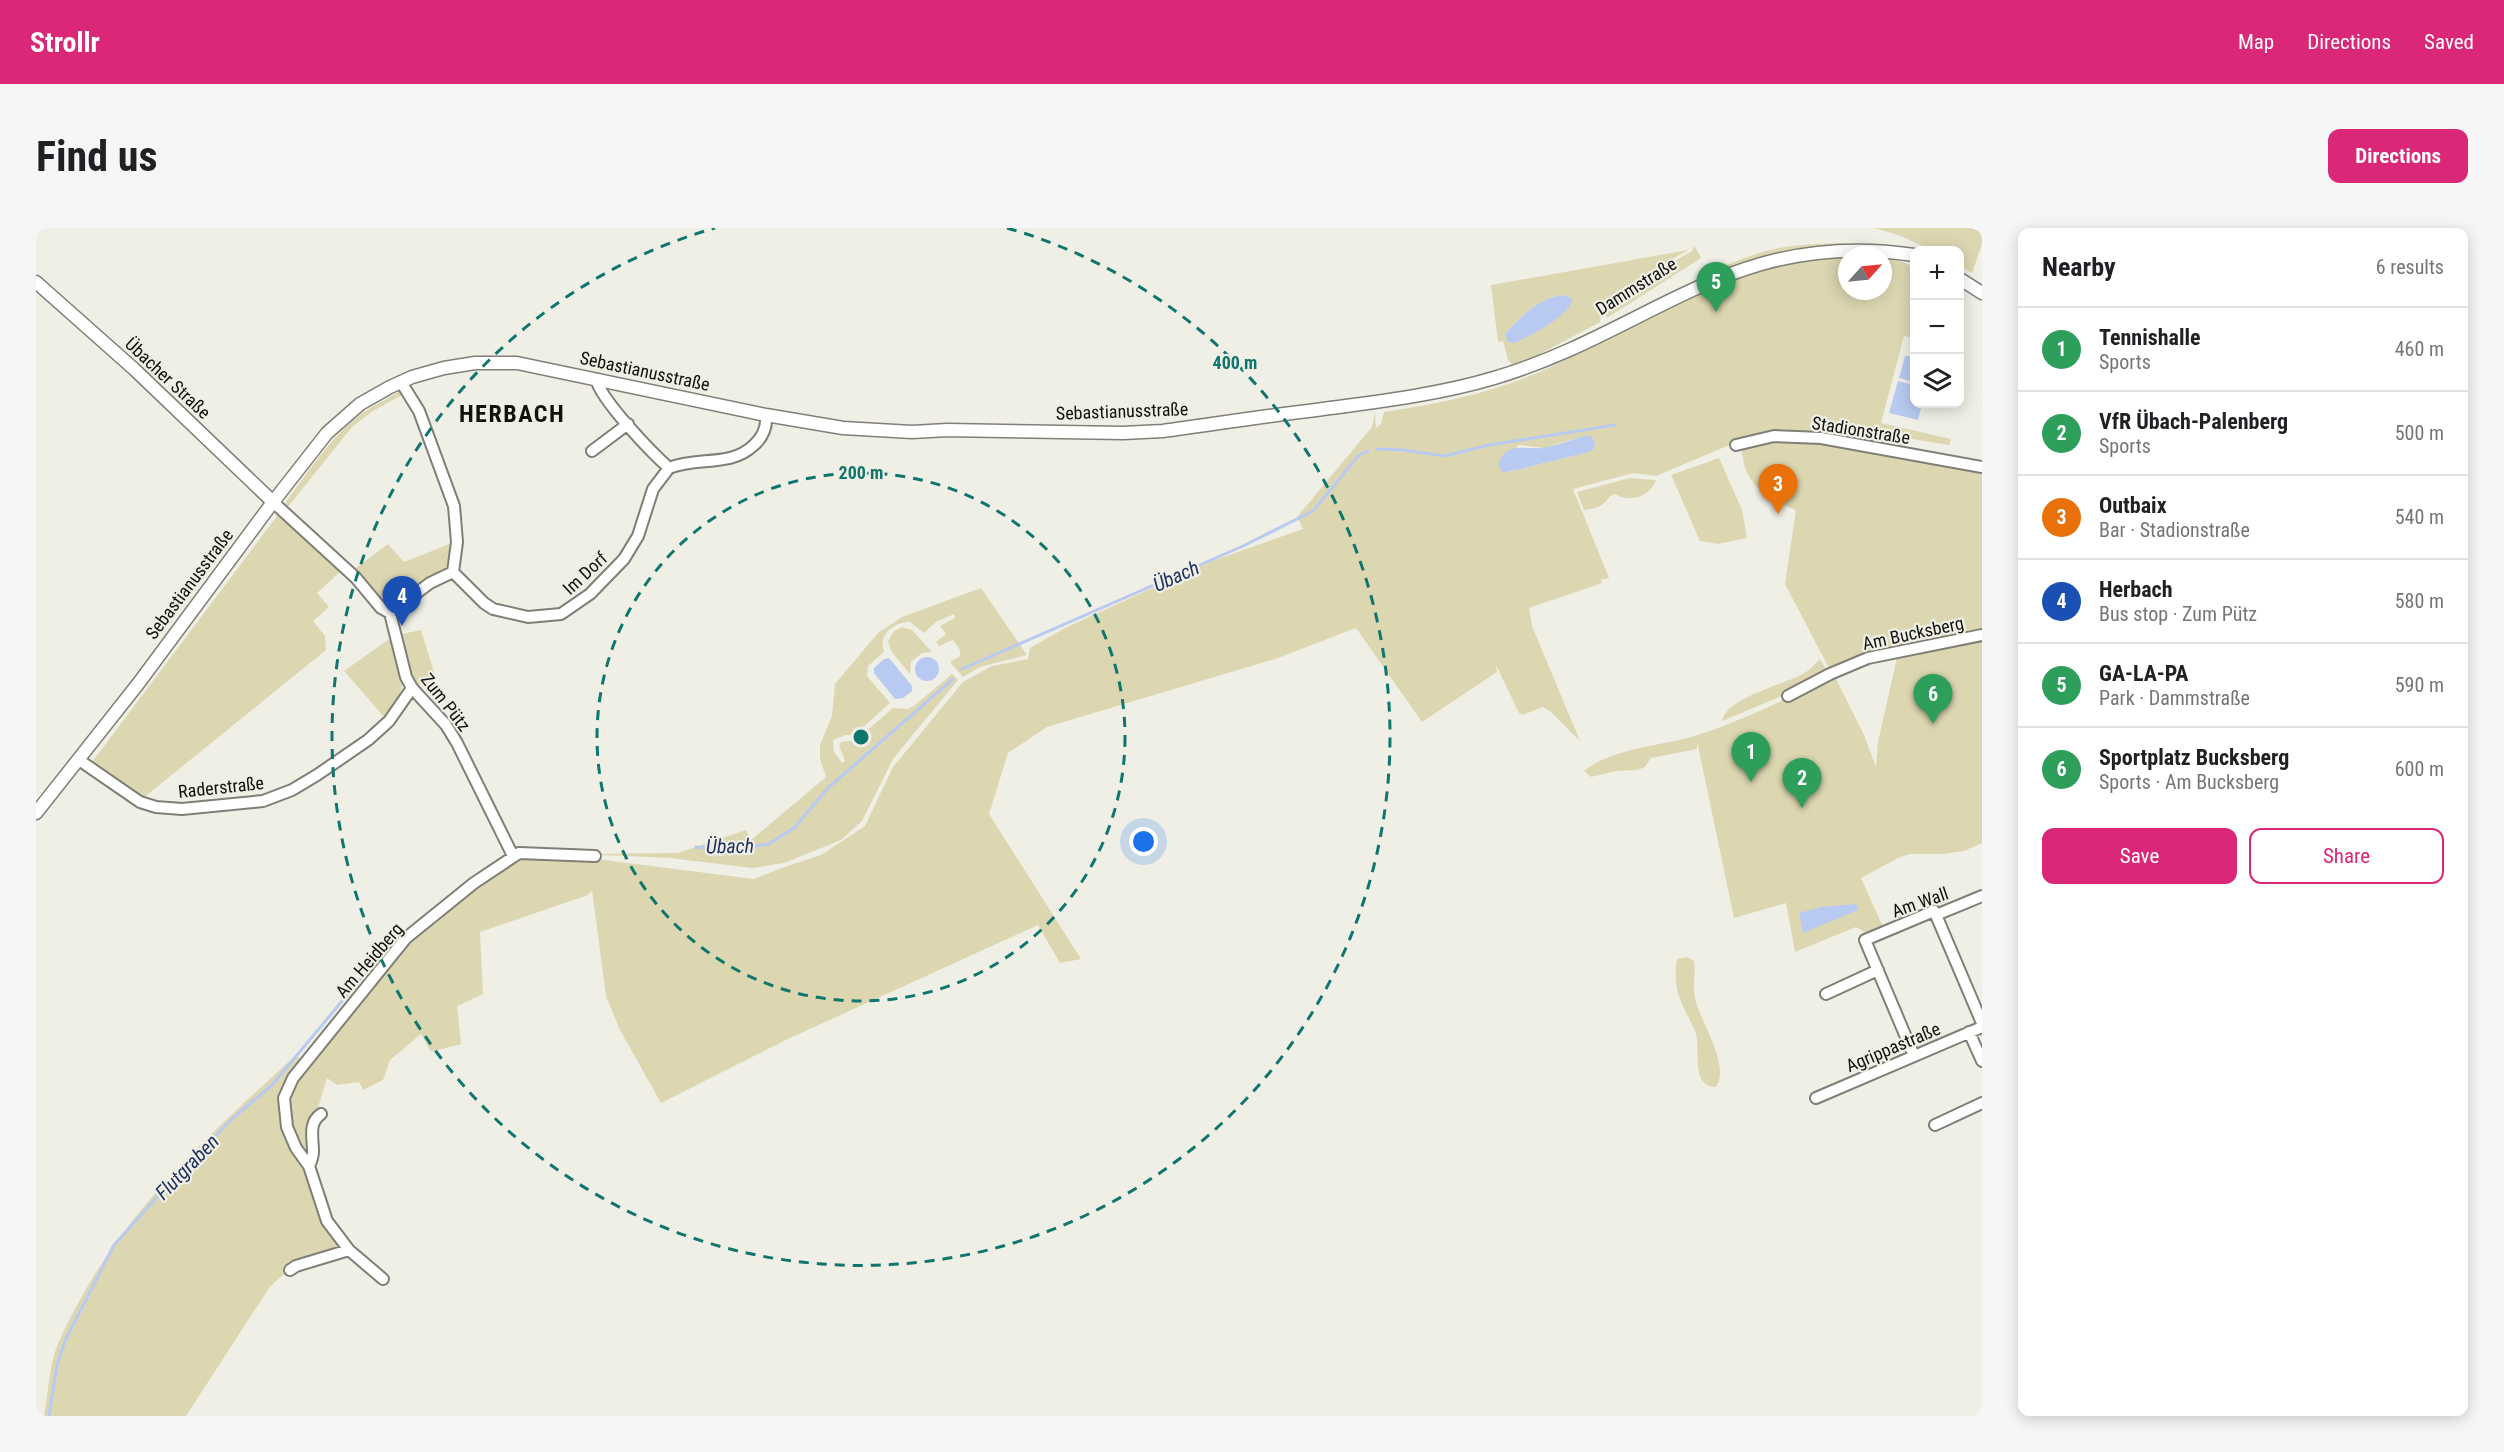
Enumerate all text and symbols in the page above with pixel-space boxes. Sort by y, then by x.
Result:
text: Strollr [30,26,100,59]
text: Map [2238,30,2274,54]
text: Directions [2307,30,2391,54]
text: Saved [2424,30,2474,54]
button: Directions [2328,129,2468,183]
text: Find us [36,132,157,181]
north arrow [1838,246,1892,300]
map controls [1910,246,1964,408]
button: + [1910,246,1964,300]
text: Nearby [2042,252,2116,282]
street label: Dammstraße [1592,253,1680,319]
text: 6 results [2376,255,2444,279]
pin: 5 [1696,262,1736,312]
button: − [1910,300,1964,354]
text: Tennishalle [2099,325,2201,350]
street label: Übacher Straße [121,333,215,423]
text: 1 [2056,337,2067,361]
text: 460 m [2395,337,2444,361]
street label: Sebastianusstraße [578,347,712,395]
text: Sports [2099,350,2151,374]
text: 400 m [1213,352,1257,373]
button: layers [1910,354,1964,408]
street label: Sebastianusstraße [1056,398,1188,424]
district label: HERBACH [459,400,565,428]
text: VfR Übach-Palenberg [2099,409,2288,434]
street label: Stadionstraße [1810,412,1912,448]
text: 2 [2056,421,2067,445]
text: 500 m [2395,421,2444,445]
text: Sports [2099,434,2151,458]
text: 200 m [839,462,883,483]
pin: 3 [1758,464,1798,514]
text: Outbaix [2099,493,2167,518]
text: 3 [2056,505,2067,529]
text: 540 m [2395,505,2444,529]
text: Bar · Stadionstraße [2099,518,2250,542]
street label: Sebastianusstraße [141,525,237,643]
street label: Im Dorf [559,547,612,599]
water label: Übach [1149,555,1203,597]
pin: 4 [382,576,422,626]
text: Herbach [2099,577,2173,602]
text: 4 [2056,589,2067,613]
text: 580 m [2395,589,2444,613]
text: Bus stop · Zum Pütz [2099,602,2257,626]
street label: Am Bucksberg [1861,612,1965,654]
text: GA-LA-PA [2099,661,2189,686]
street label: Zum Pütz [417,669,475,735]
text: 5 [2056,673,2067,697]
text: 590 m [2395,673,2444,697]
pin: 6 [1914,674,1952,724]
text: Park · Dammstraße [2099,686,2250,710]
centre of rings [851,727,871,747]
pin: 1 [1732,732,1770,782]
text: Sportplatz Bucksberg [2099,745,2289,770]
text: 6 [2056,757,2067,781]
text: 600 m [2395,757,2444,781]
pin: 2 [1782,758,1822,808]
text: Sports · Am Bucksberg [2099,770,2279,794]
street label: Raderstraße [177,772,265,802]
your location [1129,827,1158,856]
button: Save [2042,828,2237,884]
button: Share [2249,828,2444,884]
water label: Übach [706,834,754,858]
street label: Am Wall [1889,883,1951,921]
street label: Am Heidberg [331,918,407,1002]
street label: Agrippastraße [1843,1018,1943,1076]
water label: Flutgraben [150,1129,224,1205]

